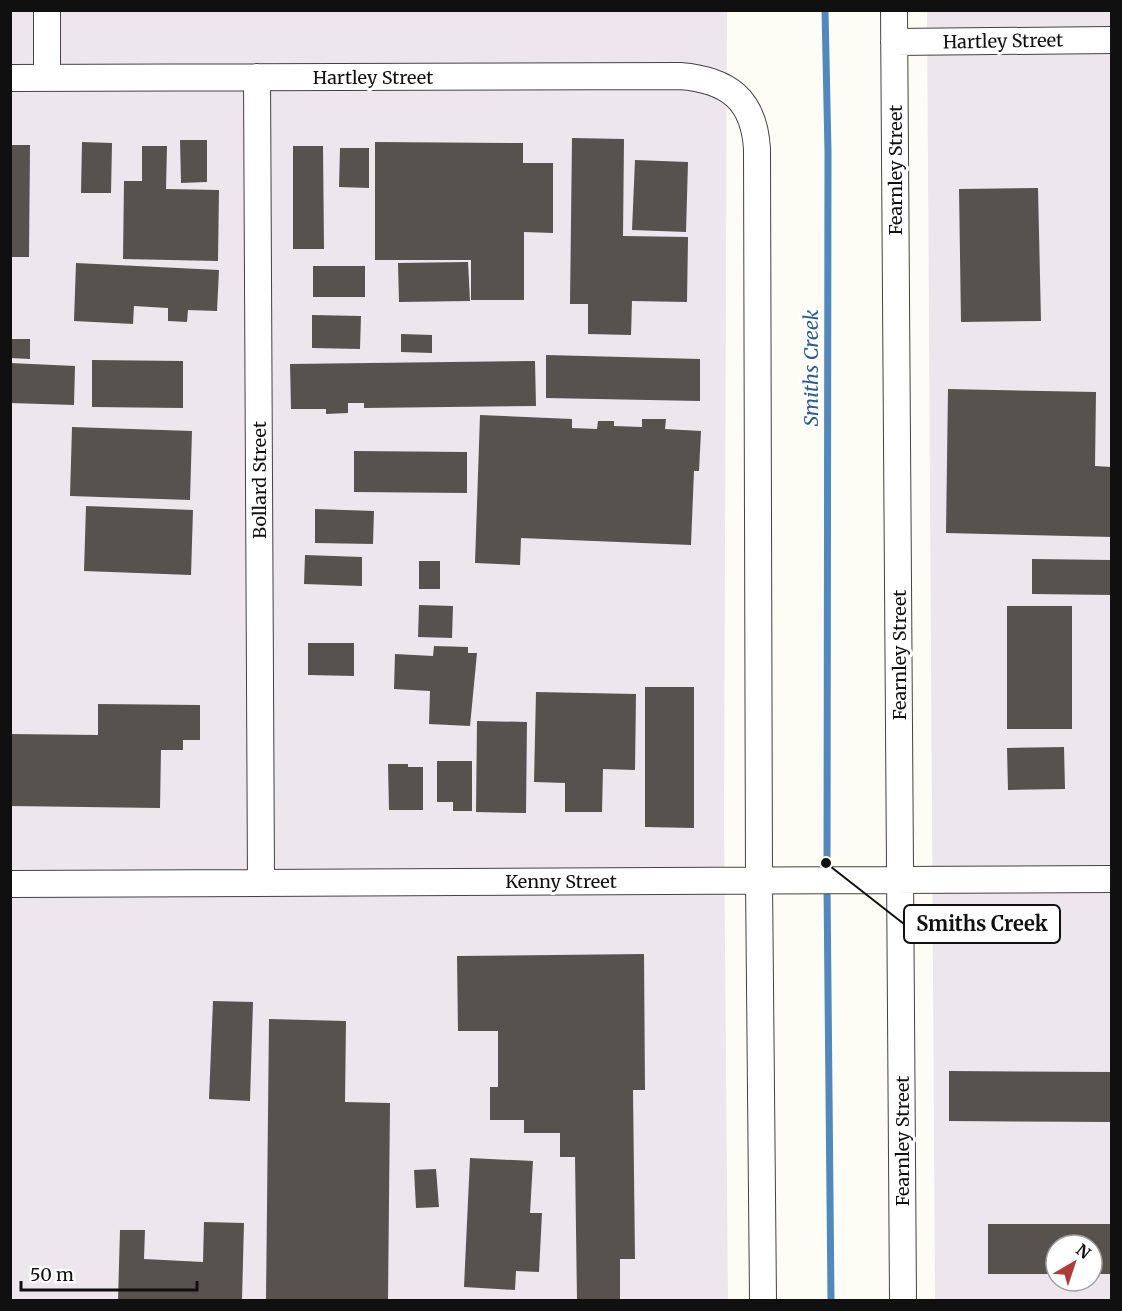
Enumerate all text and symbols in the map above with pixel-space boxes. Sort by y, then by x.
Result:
street label: Hartley Street [943,28,1063,54]
street label: Hartley Street [313,66,433,89]
street label: Fearnley Street [884,105,907,235]
water label: Smiths Creek [798,309,823,427]
street label: Bollard Street [248,421,271,539]
street label: Fearnley Street [888,590,911,720]
street label: Kenny Street [505,870,617,893]
callout: Smiths Creek [904,905,1060,943]
text: Smiths Creek [916,911,1048,936]
street label: Fearnley Street [891,1076,914,1206]
north arrow [1044,1233,1104,1293]
text: N [1072,1240,1095,1263]
scale bar [21,1254,196,1292]
text: 50 m [30,1263,74,1286]

